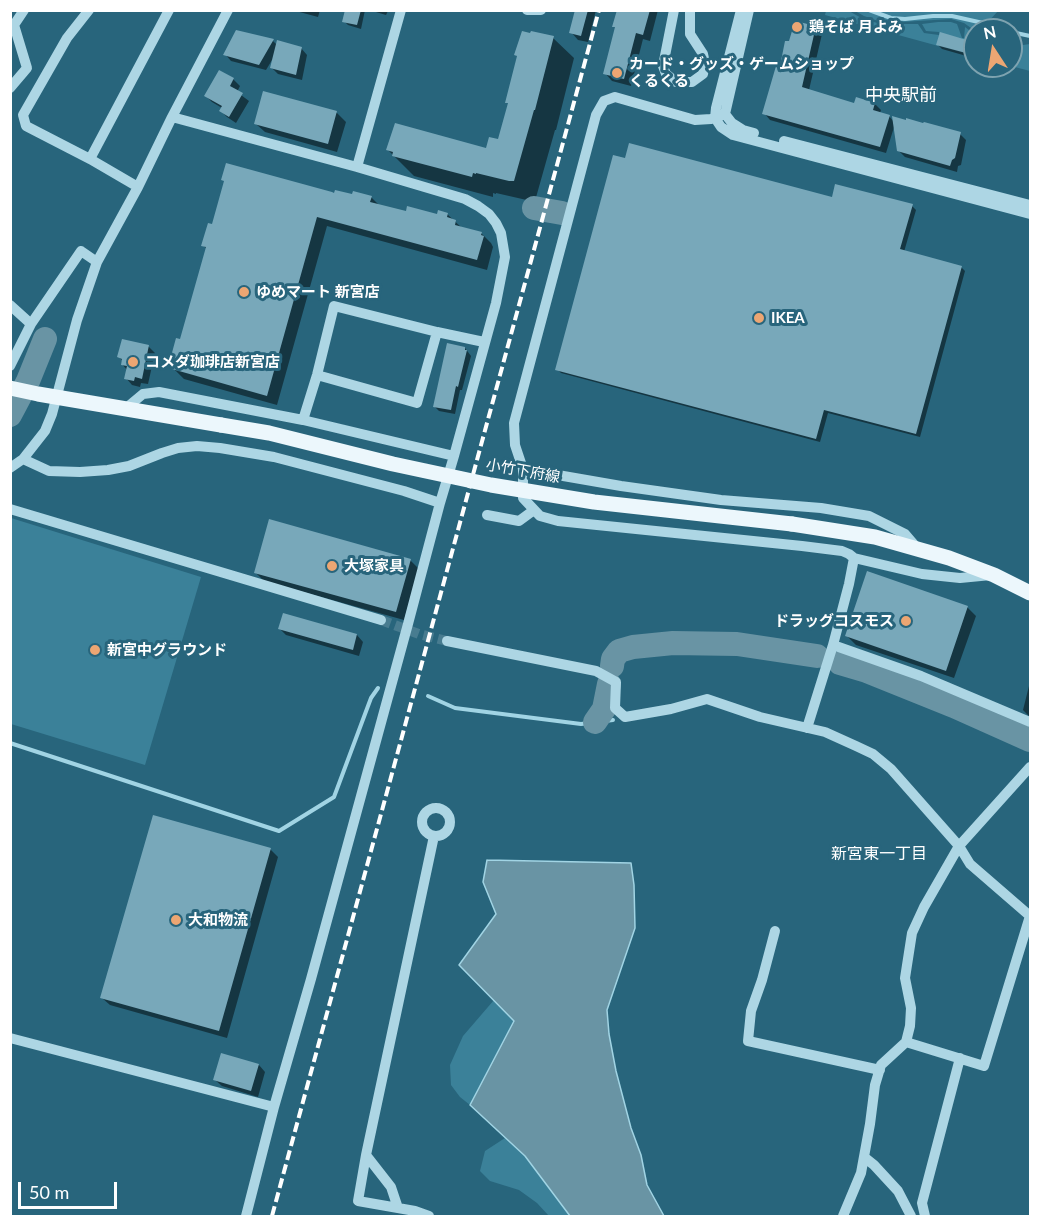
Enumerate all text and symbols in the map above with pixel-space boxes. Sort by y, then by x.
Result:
place label: 鶏そば 月よみ [809,18,903,36]
north arrow [963,18,1023,78]
marker: 鶏そば 月よみ [790,20,804,34]
text: N [982,21,998,42]
place label: カード・グッズ・ゲームショップ くるくる [629,55,854,90]
marker: カード・グッズ・ゲームショップ くるくる [610,66,624,80]
district label: 中央駅前 [865,84,937,106]
place label: ゆめマート 新宮店 [256,283,380,301]
marker: ゆめマート 新宮店 [237,285,251,299]
place label: IKEA [771,309,805,327]
marker: IKEA [752,311,766,325]
place label: コメダ珈琲店新宮店 [145,353,280,371]
marker: コメダ珈琲店新宮店 [126,355,140,369]
street label: 小竹下府線 [485,456,561,486]
place label: 大塚家具 [344,557,404,575]
marker: 大塚家具 [325,559,339,573]
place label: ドラッグコスモス [774,612,894,630]
marker: ドラッグコスモス [899,614,913,628]
place label: 新宮中グラウンド [107,641,227,659]
marker: 新宮中グラウンド [88,643,102,657]
district label: 新宮東一丁目 [831,844,927,864]
place label: 大和物流 [188,911,248,929]
marker: 大和物流 [169,913,183,927]
scale bar [21,1170,120,1208]
text: 50 m [29,1181,69,1203]

